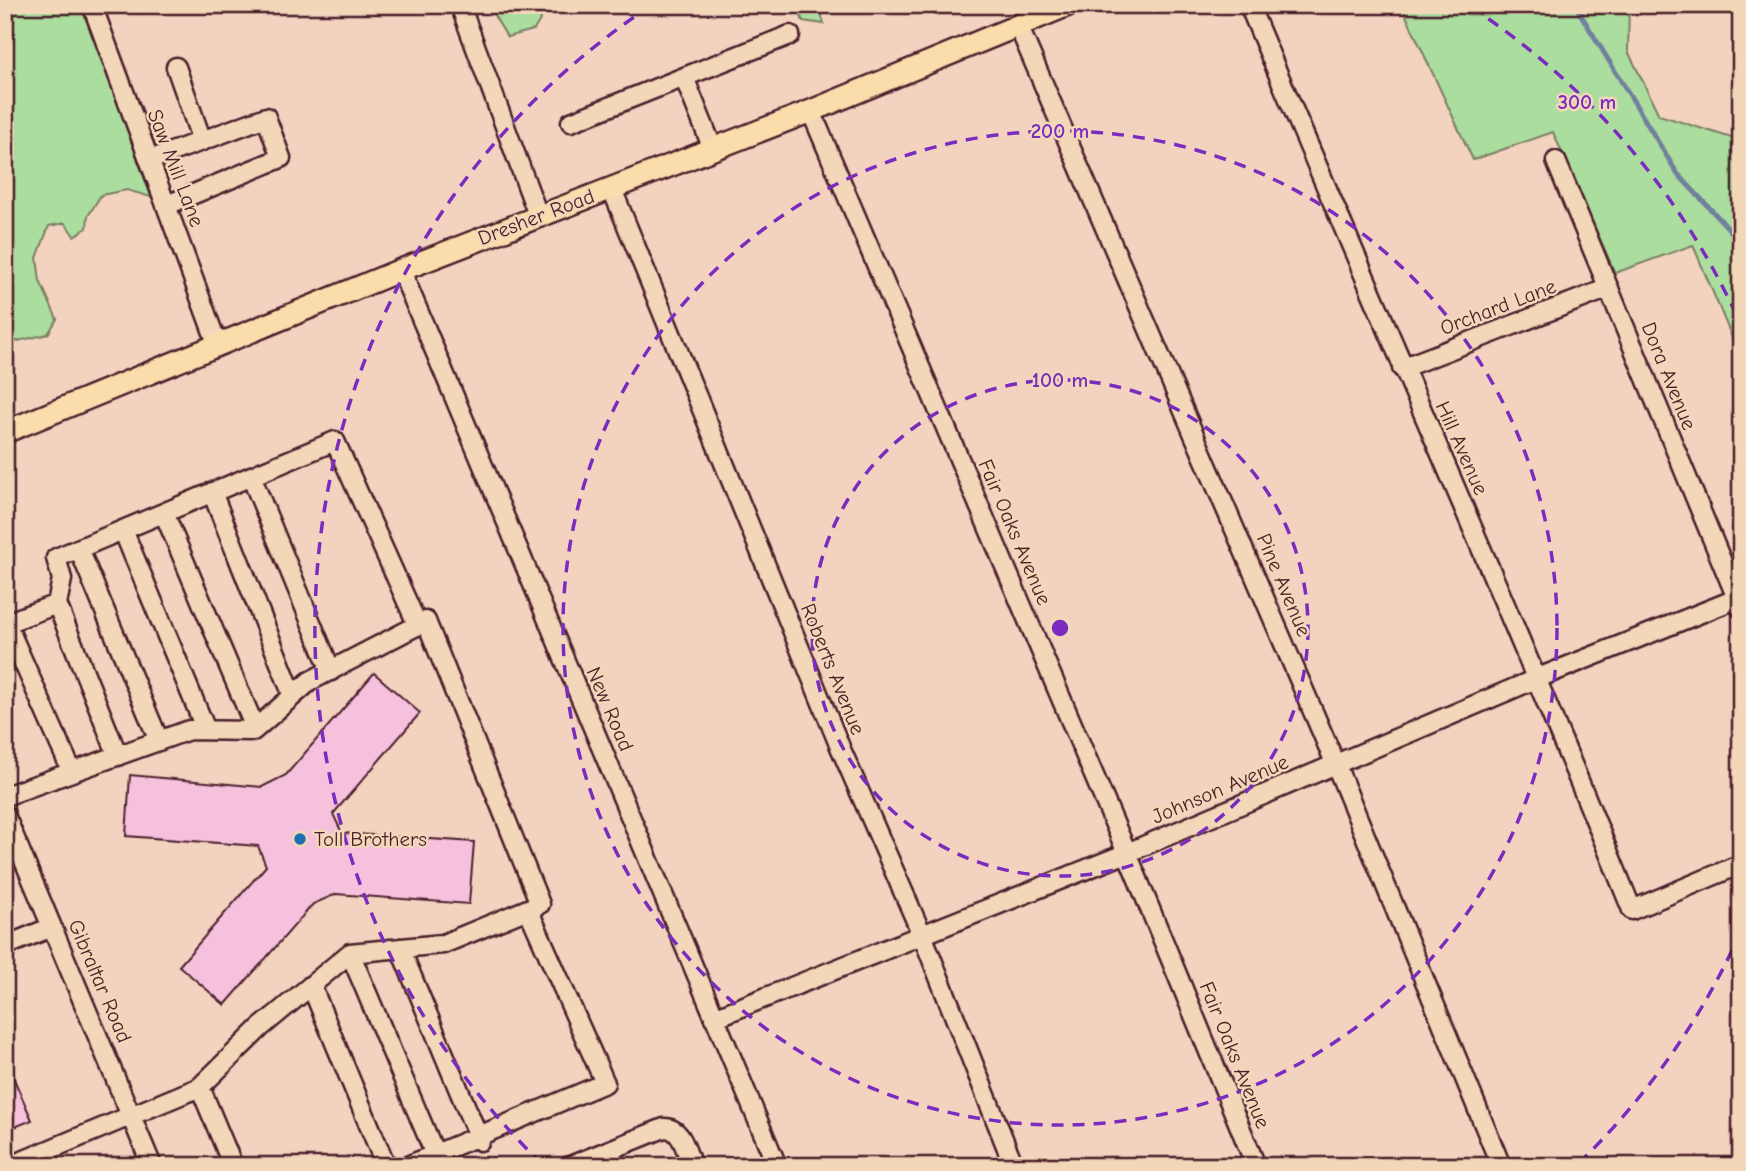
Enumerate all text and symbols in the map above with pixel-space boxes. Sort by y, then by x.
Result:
text: 300 m [1558,90,1616,114]
street label: Saw Mill Lane [143,106,209,230]
text: 200 m [1031,119,1089,143]
street label: Dresher Road [474,184,598,250]
street label: Orchard Lane [1437,274,1559,340]
street label: Dora Avenue [1637,319,1701,433]
text: 100 m [1032,368,1088,392]
street label: Hill Avenue [1431,397,1493,499]
street label: Fair Oaks Avenue [973,455,1057,609]
street label: Pine Avenue [1252,530,1316,640]
street label: Roberts Avenue [796,600,870,738]
centre of rings [1048,616,1072,640]
street label: New Road [582,663,638,755]
street label: Johnson Avenue [1148,749,1292,829]
place label: Toll Brothers [314,827,427,851]
marker: Toll Brothers [292,831,308,847]
street label: Gibraltar Road [63,916,137,1046]
street label: Fair Oaks Avenue [1195,978,1275,1132]

